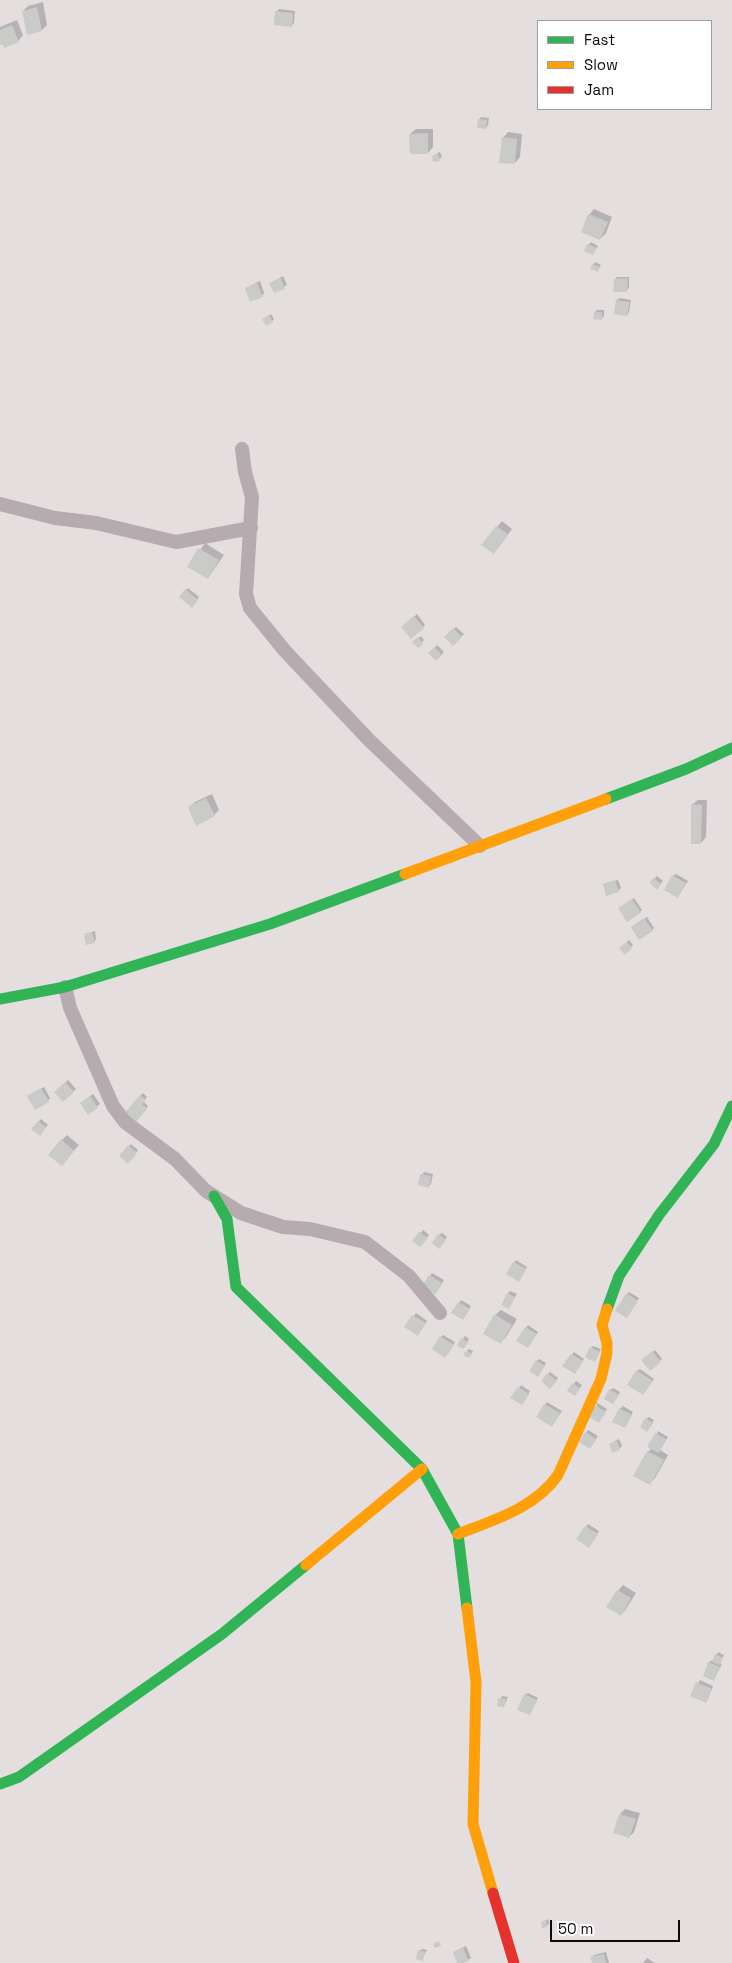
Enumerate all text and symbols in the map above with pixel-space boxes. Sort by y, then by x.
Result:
legend [537,20,712,110]
text: Fast [584,30,615,49]
text: Slow [584,55,618,74]
text: Jam [584,80,614,99]
scale bar [552,1910,682,1942]
text: 50 m [558,1919,593,1938]

